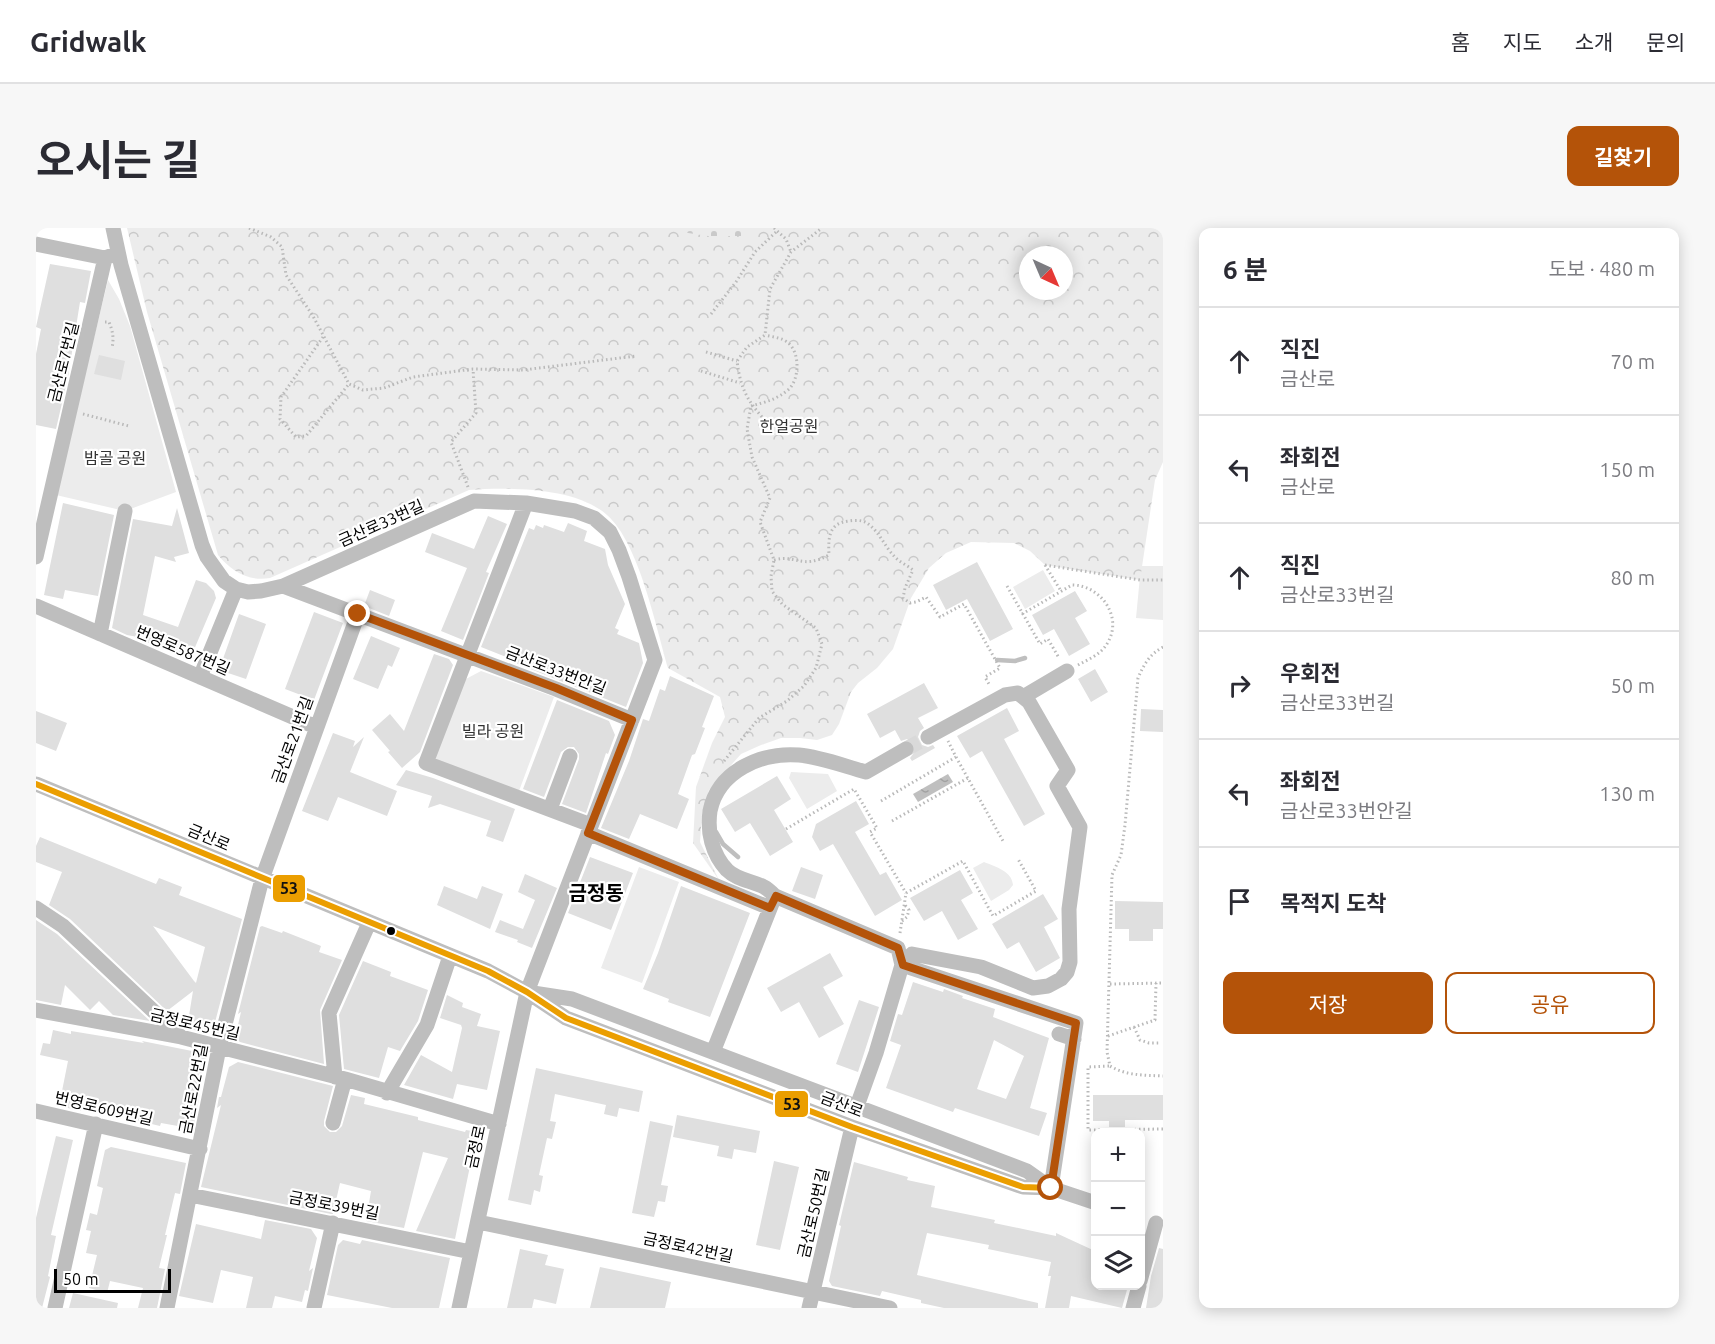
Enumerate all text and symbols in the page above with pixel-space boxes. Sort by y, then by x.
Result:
text: Gridwalk [30,26,147,57]
text: 홈 [1451,30,1470,54]
text: 지도 [1503,30,1542,54]
text: 소개 [1575,30,1613,54]
text: 문의 [1646,30,1685,54]
button: 길찾기 [1567,126,1679,186]
text: 오시는 길 [36,136,201,183]
north arrow [1019,246,1073,300]
text: 6 분 [1223,255,1268,284]
text: 도보 · 480 m [1548,257,1655,280]
street label: 금산로7번길 [44,320,82,404]
text: 직진 [1280,336,1320,361]
icon: ahead [1223,345,1256,378]
text: 70 m [1611,350,1655,373]
text: 금산로 [1280,367,1335,390]
park label: 한얼공원 [760,417,818,435]
text: 좌회전 [1280,444,1341,469]
park label: 밤골 공원 [84,449,146,467]
icon: left [1223,453,1256,486]
text: 150 m [1599,458,1655,481]
text: 금산로 [1280,475,1335,498]
street label: 금산로33번길 [335,496,427,550]
text: 직진 [1280,552,1320,577]
icon: ahead [1223,561,1256,594]
text: 80 m [1611,566,1655,589]
text: 금산로33번길 [1280,583,1395,606]
route end [344,600,370,626]
street label: 번영로587번길 [133,622,233,678]
street label: 금산로33번안길 [503,643,609,697]
text: 우회전 [1280,660,1341,685]
icon: right [1223,669,1256,702]
text: 50 m [1611,674,1655,697]
text: 금산로33번길 [1280,691,1395,714]
street label: 금산로21번길 [268,694,316,786]
park label: 빌라 공원 [462,722,524,740]
text: 좌회전 [1280,768,1341,793]
icon: left [1223,777,1256,810]
text: 130 m [1599,782,1655,805]
text: 금산로33번안길 [1280,799,1413,822]
street label: 금산로 [185,820,233,854]
line badge: 53 [272,874,306,903]
text: 53 [280,879,298,897]
district label: 금정동 [568,881,624,904]
icon: arrive [1223,885,1256,918]
text: 목적지 도착 [1280,890,1386,915]
unlabelled marker [385,925,397,937]
button: 저장 [1223,972,1433,1034]
button: 공유 [1445,972,1655,1034]
street label: 금정로45번길 [148,1005,242,1043]
street label: 금산로22번길 [175,1042,211,1136]
street label: 번영로609번길 [53,1088,155,1128]
street label: 금산로 [818,1088,866,1120]
line badge: 53 [774,1090,809,1118]
text: 53 [783,1095,801,1113]
street label: 금정로 [462,1123,488,1170]
map controls [1091,1128,1145,1290]
button: + [1091,1128,1145,1182]
street label: 금산로50번길 [794,1166,832,1260]
route start [1037,1174,1063,1200]
button: − [1091,1182,1145,1236]
street label: 금정로39번길 [287,1187,381,1223]
street label: 금정로42번길 [641,1229,735,1265]
button: layers [1091,1236,1145,1290]
scale bar [54,1266,171,1294]
text: 50 m [63,1270,99,1288]

